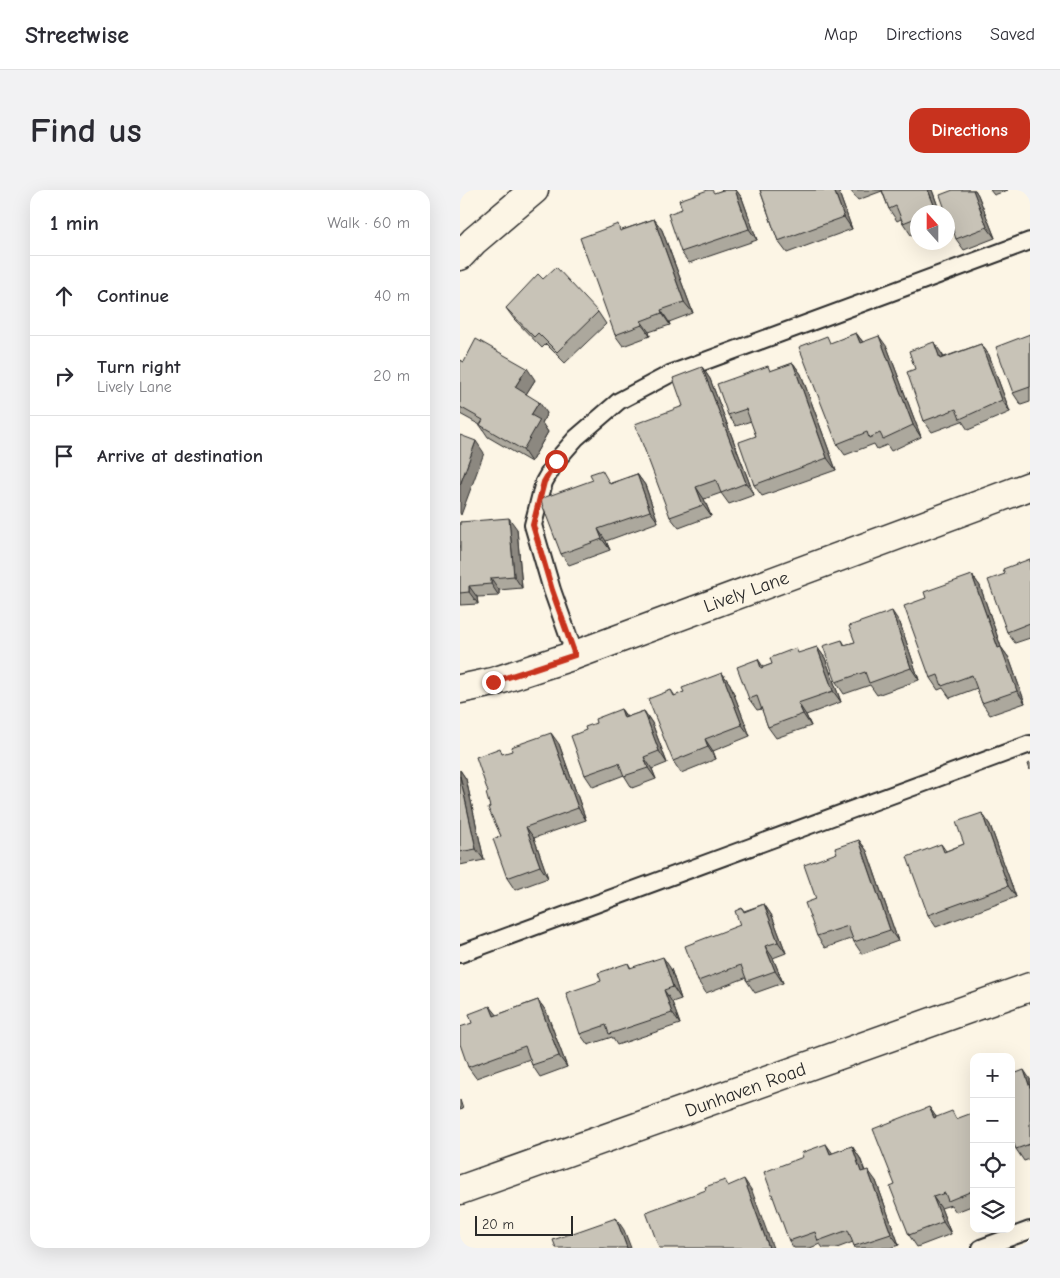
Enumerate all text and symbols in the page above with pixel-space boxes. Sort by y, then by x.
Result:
text: Streetwise [25,21,129,49]
text: Map [824,24,858,45]
text: Directions [886,24,962,45]
text: Saved [990,24,1035,45]
button: Directions [909,108,1030,153]
text: Find us [30,110,142,151]
north arrow [910,205,955,250]
text: 1 min [50,211,99,235]
text: Walk · 60 m [327,214,410,232]
icon: ahead [50,282,78,310]
text: Continue [97,285,169,307]
text: 40 m [374,287,410,305]
text: Turn right [97,356,181,378]
icon: right [50,362,78,390]
text: 20 m [373,367,410,385]
text: Lively Lane [97,378,172,396]
icon: arrive [50,442,78,470]
text: Arrive at destination [97,445,263,467]
route start [545,450,568,473]
street label: Lively Lane [701,566,792,617]
route end [482,671,505,694]
map controls [970,1053,1015,1233]
button: + [970,1053,1015,1098]
street label: Dunhaven Road [682,1058,809,1122]
button: − [970,1098,1015,1143]
button: locate [970,1143,1015,1188]
button: layers [970,1188,1015,1233]
scale bar [475,1213,572,1236]
text: 20 m [482,1216,514,1233]

